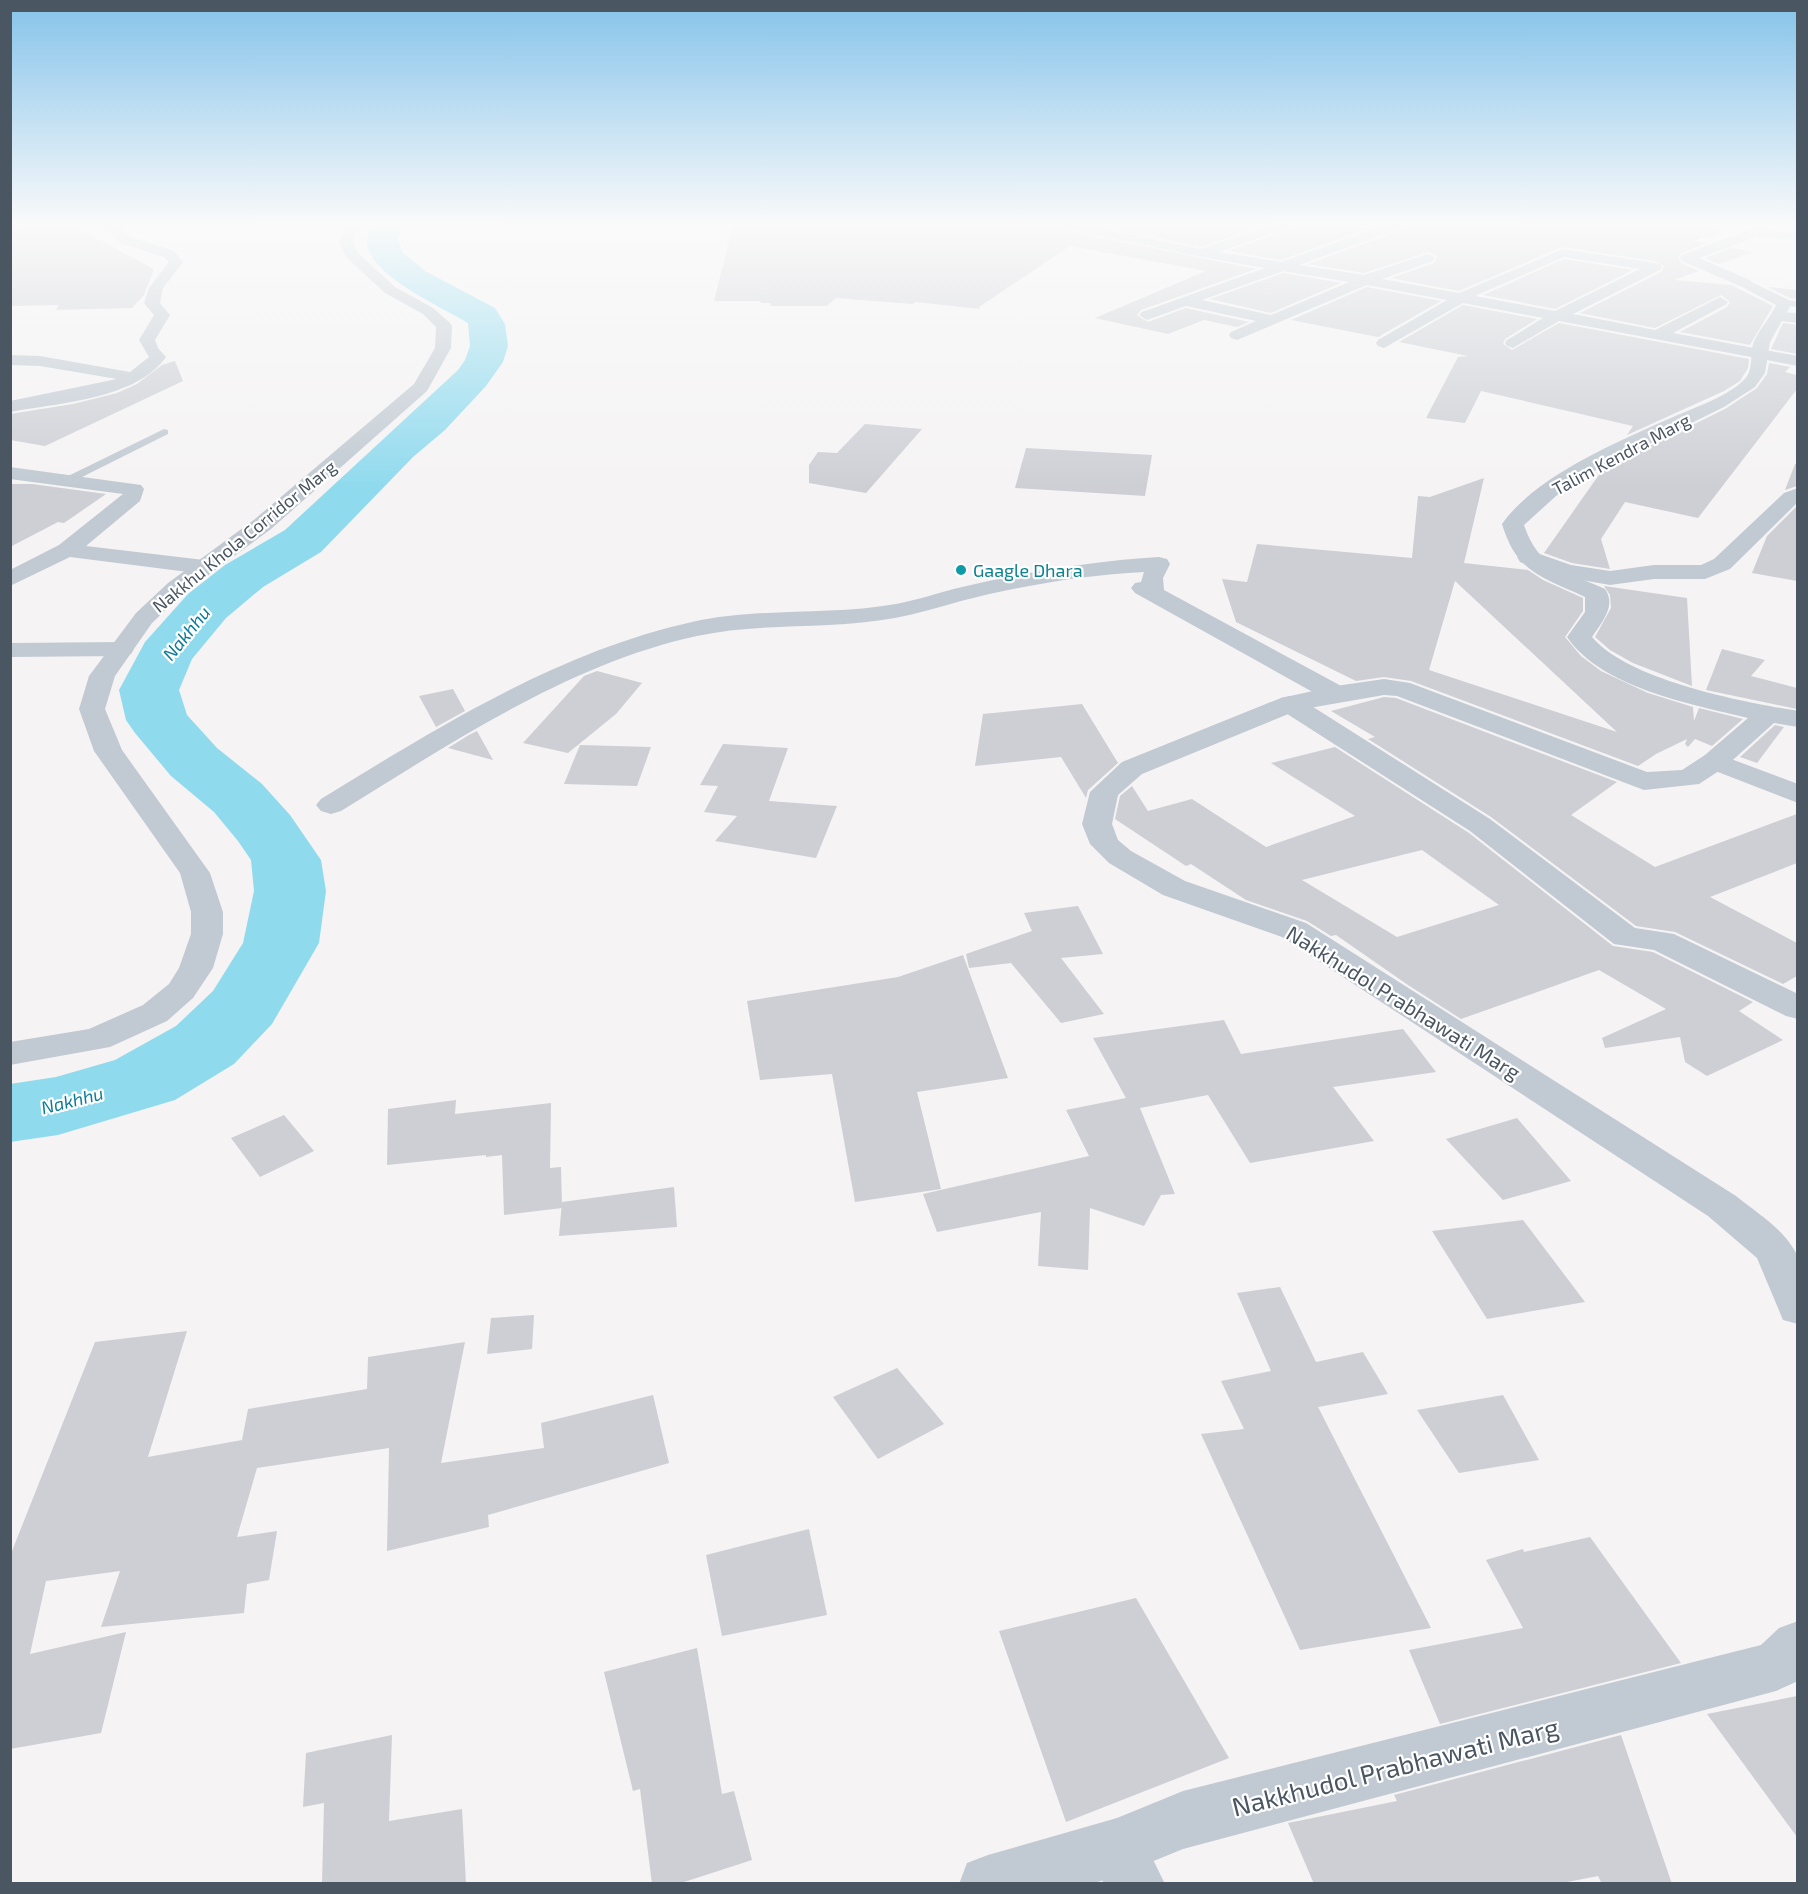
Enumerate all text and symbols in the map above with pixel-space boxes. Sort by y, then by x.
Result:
street label: Talim Kendra Marg [1548,408,1694,500]
street label: Nakkhu Khola Corridor Marg [148,455,340,617]
place label: Gaagle Dhara [973,559,1083,581]
marker: Gaagle Dhara [954,563,968,577]
water label: Nakhhu [158,601,214,665]
street label: Nakkhudol Prabhawati Marg [1282,920,1526,1085]
water label: Nakhhu [39,1082,105,1118]
street label: Nakkhudol Prabhawati Marg [1229,1710,1561,1822]

